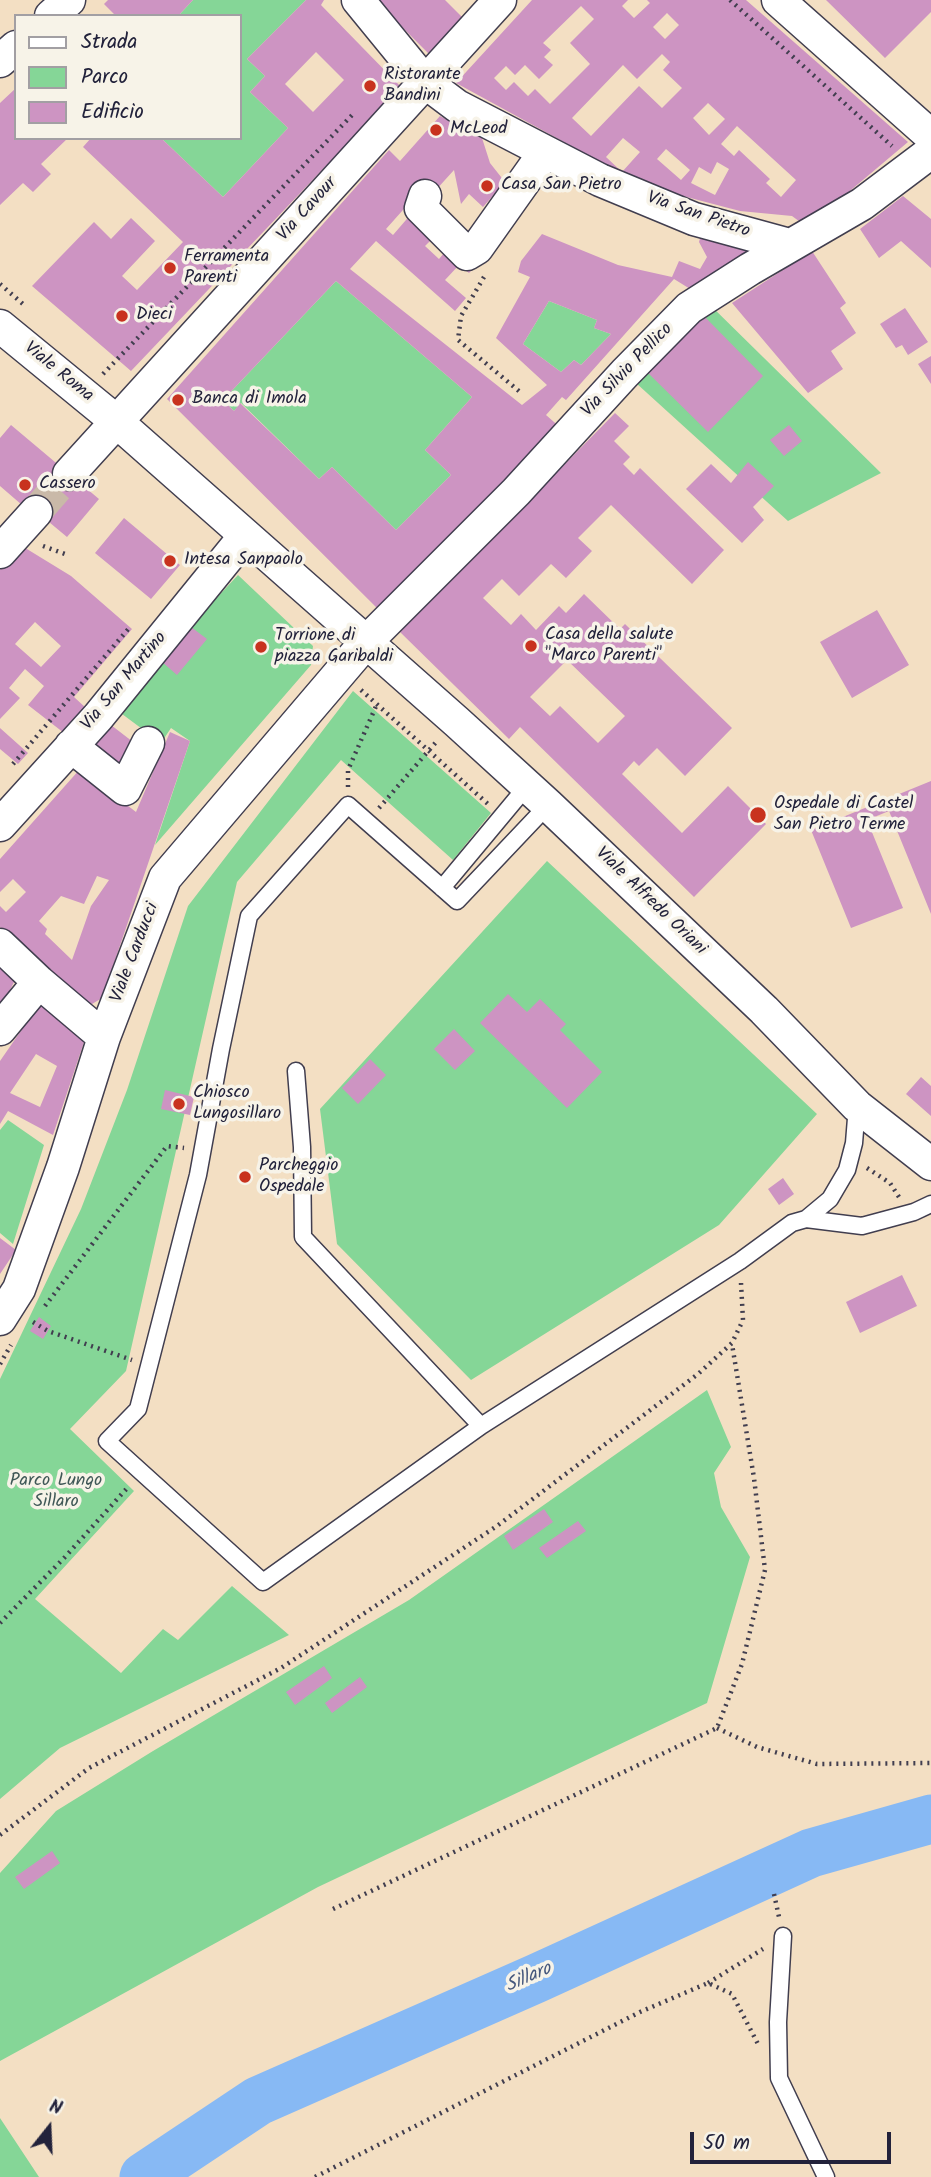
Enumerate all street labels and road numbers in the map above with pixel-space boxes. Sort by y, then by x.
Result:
street label: Via Cavour [274,173,342,247]
street label: Via San Pietro [644,188,752,244]
street label: Via Silvio Pellico [578,320,678,422]
street label: Viale Roma [19,338,97,408]
street label: Via San Martino [78,628,172,736]
street label: Viale Alfredo Oriani [590,843,710,961]
street label: Viale Carducci [107,900,165,1006]

